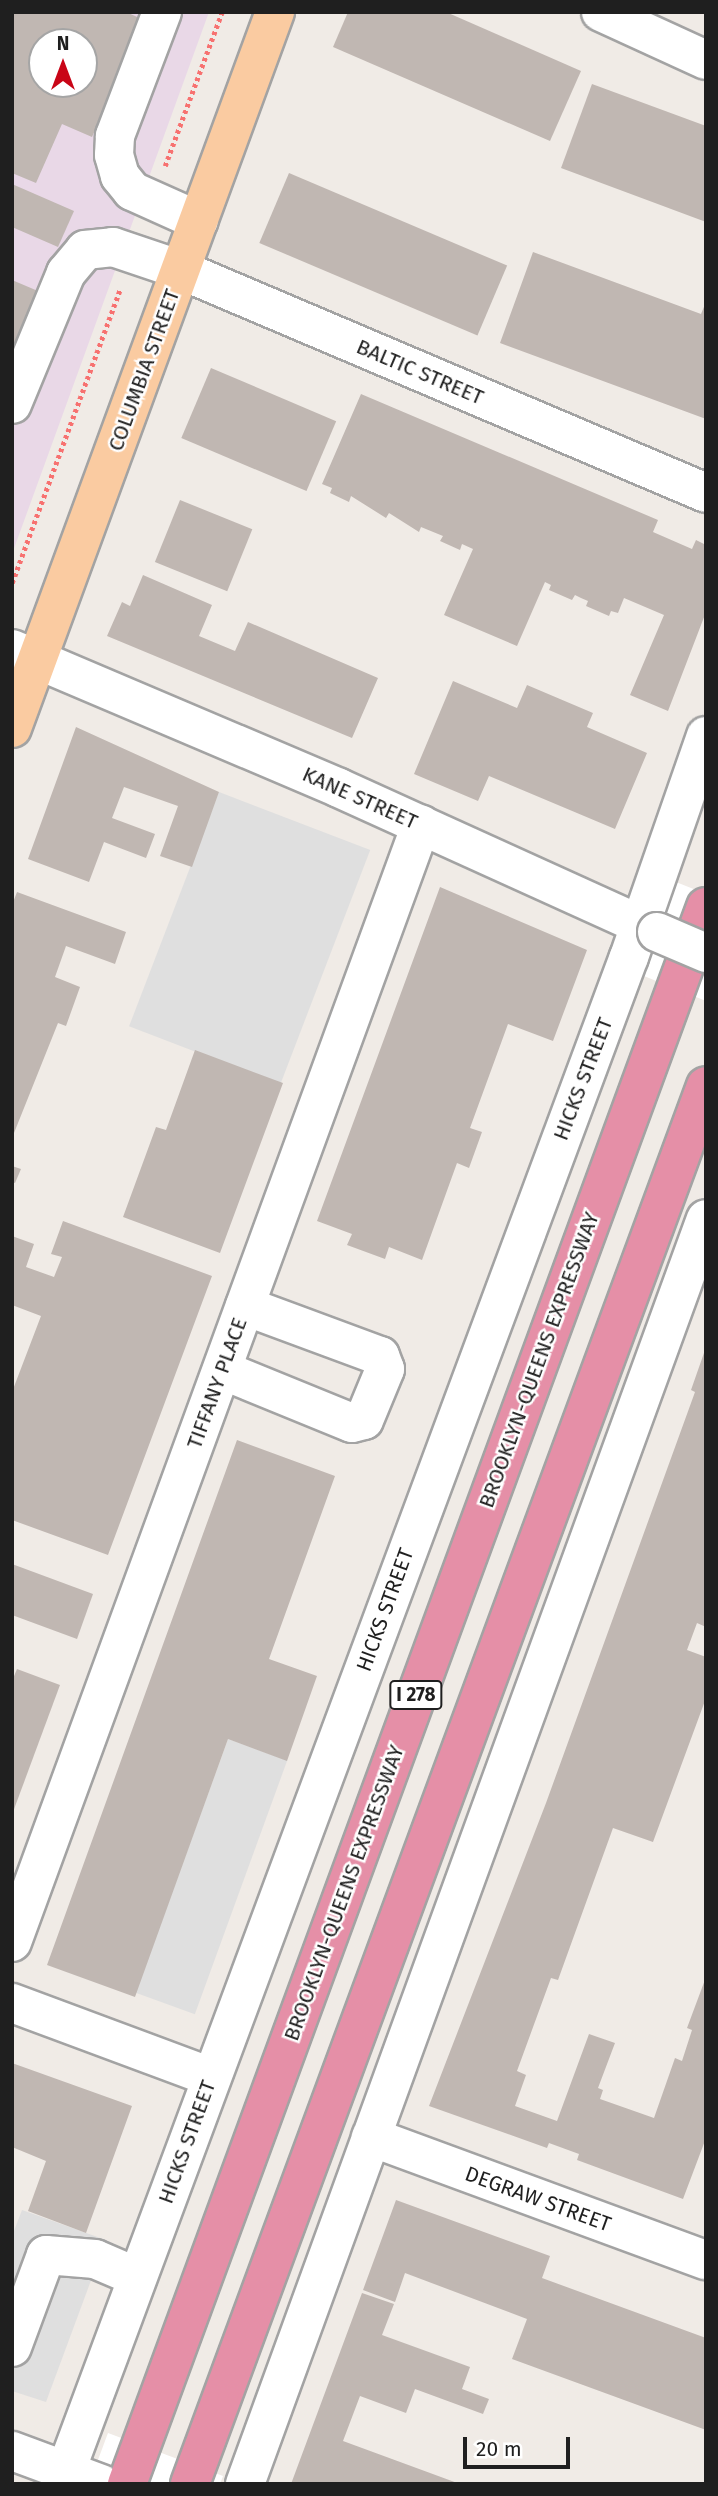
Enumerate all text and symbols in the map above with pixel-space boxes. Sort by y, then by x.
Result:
north arrow [28,28,98,98]
text: N [57,32,69,55]
street label: COLUMBIA STREET [103,286,185,454]
street label: BALTIC STREET [353,334,487,410]
street label: KANE STREET [299,761,421,835]
street label: HICKS STREET [548,1014,618,1144]
street label: BROOKLYN-QUEENS EXPRESSWAY [474,1209,604,1511]
street label: TIFFANY PLACE [182,1314,252,1452]
street label: HICKS STREET [351,1545,419,1675]
road number: I 278 [388,1680,444,1710]
street label: BROOKLYN-QUEENS EXPRESSWAY [279,1742,409,2044]
street label: HICKS STREET [153,2077,221,2207]
street label: DEGRAW STREET [462,2161,614,2237]
scale bar [466,2422,573,2466]
text: 20 m [476,2436,522,2462]

